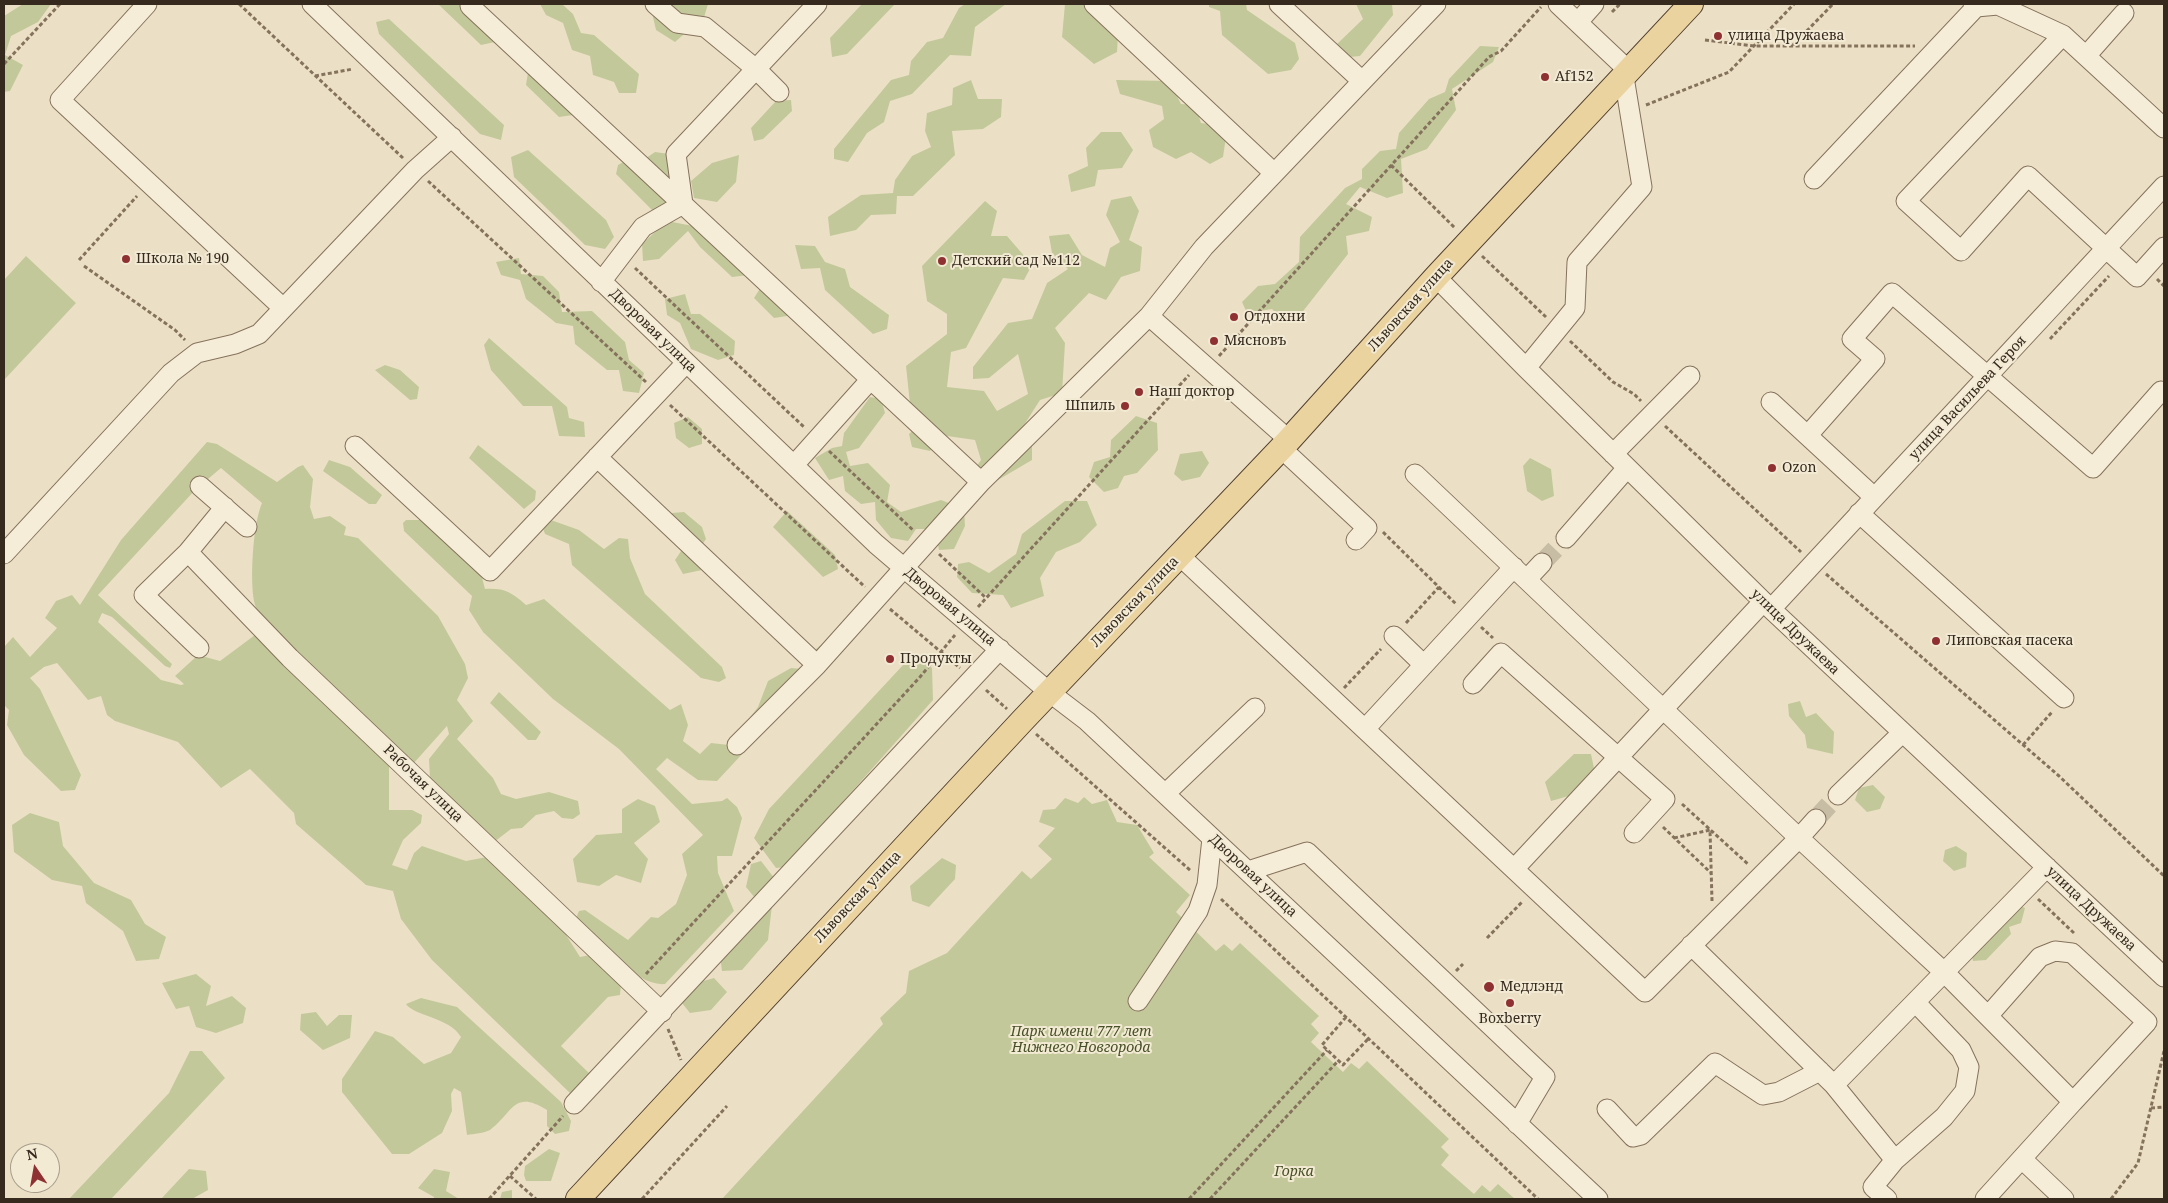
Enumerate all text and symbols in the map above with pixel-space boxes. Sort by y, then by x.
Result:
place label: улица Дружаева [1728,28,1845,44]
marker: улица Дружаева [1712,30,1724,42]
place label: Af152 [1555,69,1594,85]
marker: Af152 [1539,71,1551,83]
place label: Школа № 190 [136,251,229,267]
marker: Школа № 190 [120,253,132,265]
place label: Детский сад №112 [952,253,1080,269]
marker: Детский сад №112 [936,255,948,267]
street label: Львовская улица [1365,255,1457,355]
street label: Дворовая улица [606,285,700,377]
place label: Отдохни [1244,309,1305,325]
marker: Отдохни [1228,311,1240,323]
street label: улица Васильева Героя [1906,332,2030,464]
place label: Мясновъ [1224,333,1286,349]
marker: Мясновъ [1208,335,1220,347]
place label: Наш доктор [1149,384,1234,400]
marker: Наш доктор [1133,386,1145,398]
place label: Шпиль [1065,398,1115,414]
marker: Шпиль [1119,400,1131,412]
place label: Ozon [1782,460,1817,476]
marker: Ozon [1766,462,1778,474]
street label: Львовская улица [1088,553,1182,651]
street label: Дворовая улица [901,564,999,650]
street label: улица Дружаева [1747,585,1843,679]
place label: Липовская пасека [1946,633,2073,649]
marker: Липовская пасека [1930,635,1942,647]
place label: Продукты [900,651,972,667]
marker: Продукты [884,653,896,665]
street label: Рабочая улица [380,742,466,826]
street label: Дворовая улица [1206,831,1300,921]
street label: Львовская улица [811,848,905,946]
street label: улица Дружаева [2043,863,2139,955]
place label: Медлэнд [1500,979,1563,995]
marker: Медлэнд [1482,980,1496,994]
marker: Boxberry [1504,997,1516,1009]
place label: Boxberry [1479,1011,1541,1027]
park label: Парк имени 777 лет Нижнего Новгорода [1011,1024,1151,1056]
north arrow [10,1143,60,1193]
text: N [25,1143,39,1164]
park label: Горка [1274,1164,1314,1180]

